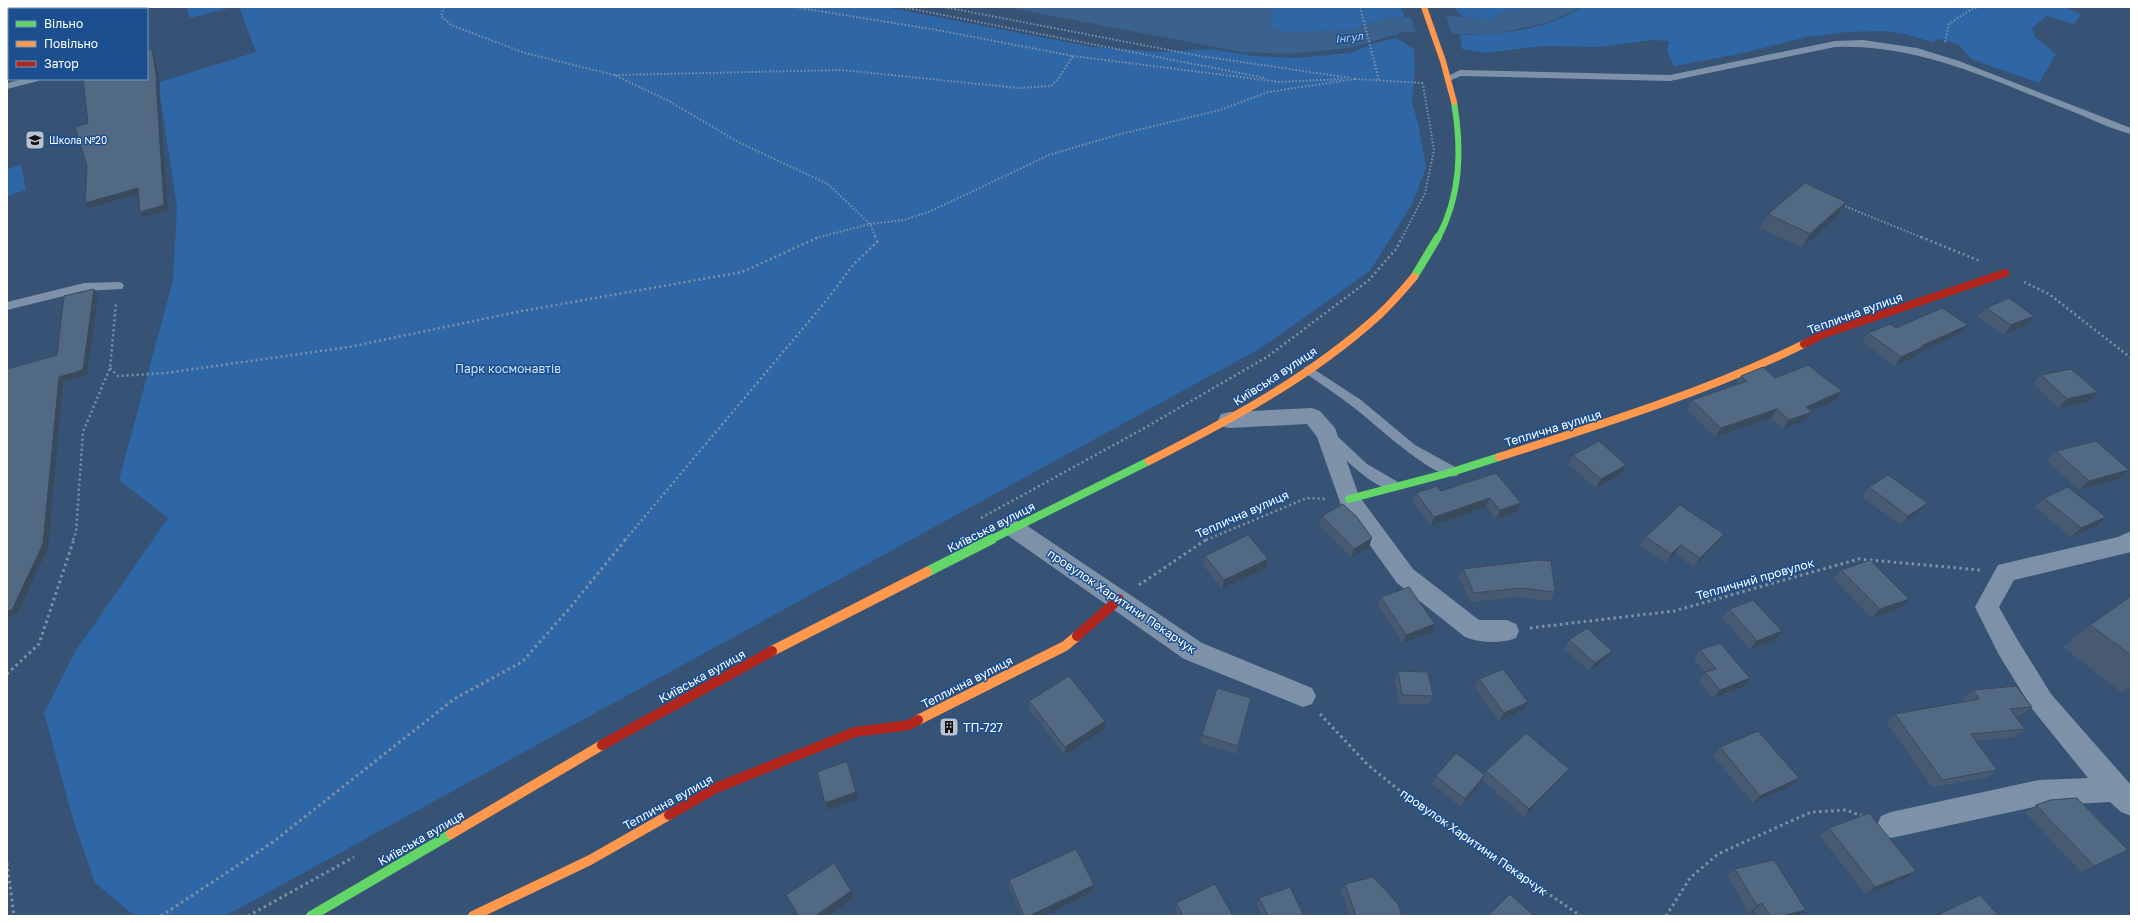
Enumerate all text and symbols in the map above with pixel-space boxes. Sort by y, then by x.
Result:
legend [8,8,148,80]
text: Вільно [44,16,83,31]
water label: Інгул [1334,29,1365,46]
text: Повільно [44,36,98,51]
text: Затор [44,56,79,71]
school or university icon: Школа №20 [24,129,46,151]
place label: Школа №20 [49,134,107,146]
street label: Теплична вулиця [1805,289,1905,337]
street label: Київська вулиця [1230,343,1320,409]
park label: Парк космонавтів [455,361,561,376]
street label: Теплична вулиця [1503,406,1603,450]
street label: Теплична вулиця [1193,487,1291,541]
street label: Київська вулиця [944,498,1038,556]
street label: провулок Харитини Пекарчук [1045,546,1199,657]
street label: Тепличний провулок [1694,555,1816,603]
street label: Київська вулиця [656,646,748,706]
street label: Теплична вулиця [919,653,1015,711]
building icon: ТП-727 [938,716,960,738]
place label: ТП-727 [963,720,1003,735]
street label: Теплична вулиця [620,771,716,833]
street label: провулок Харитини Пекарчук [1398,785,1551,899]
street label: Київська вулиця [375,807,467,869]

